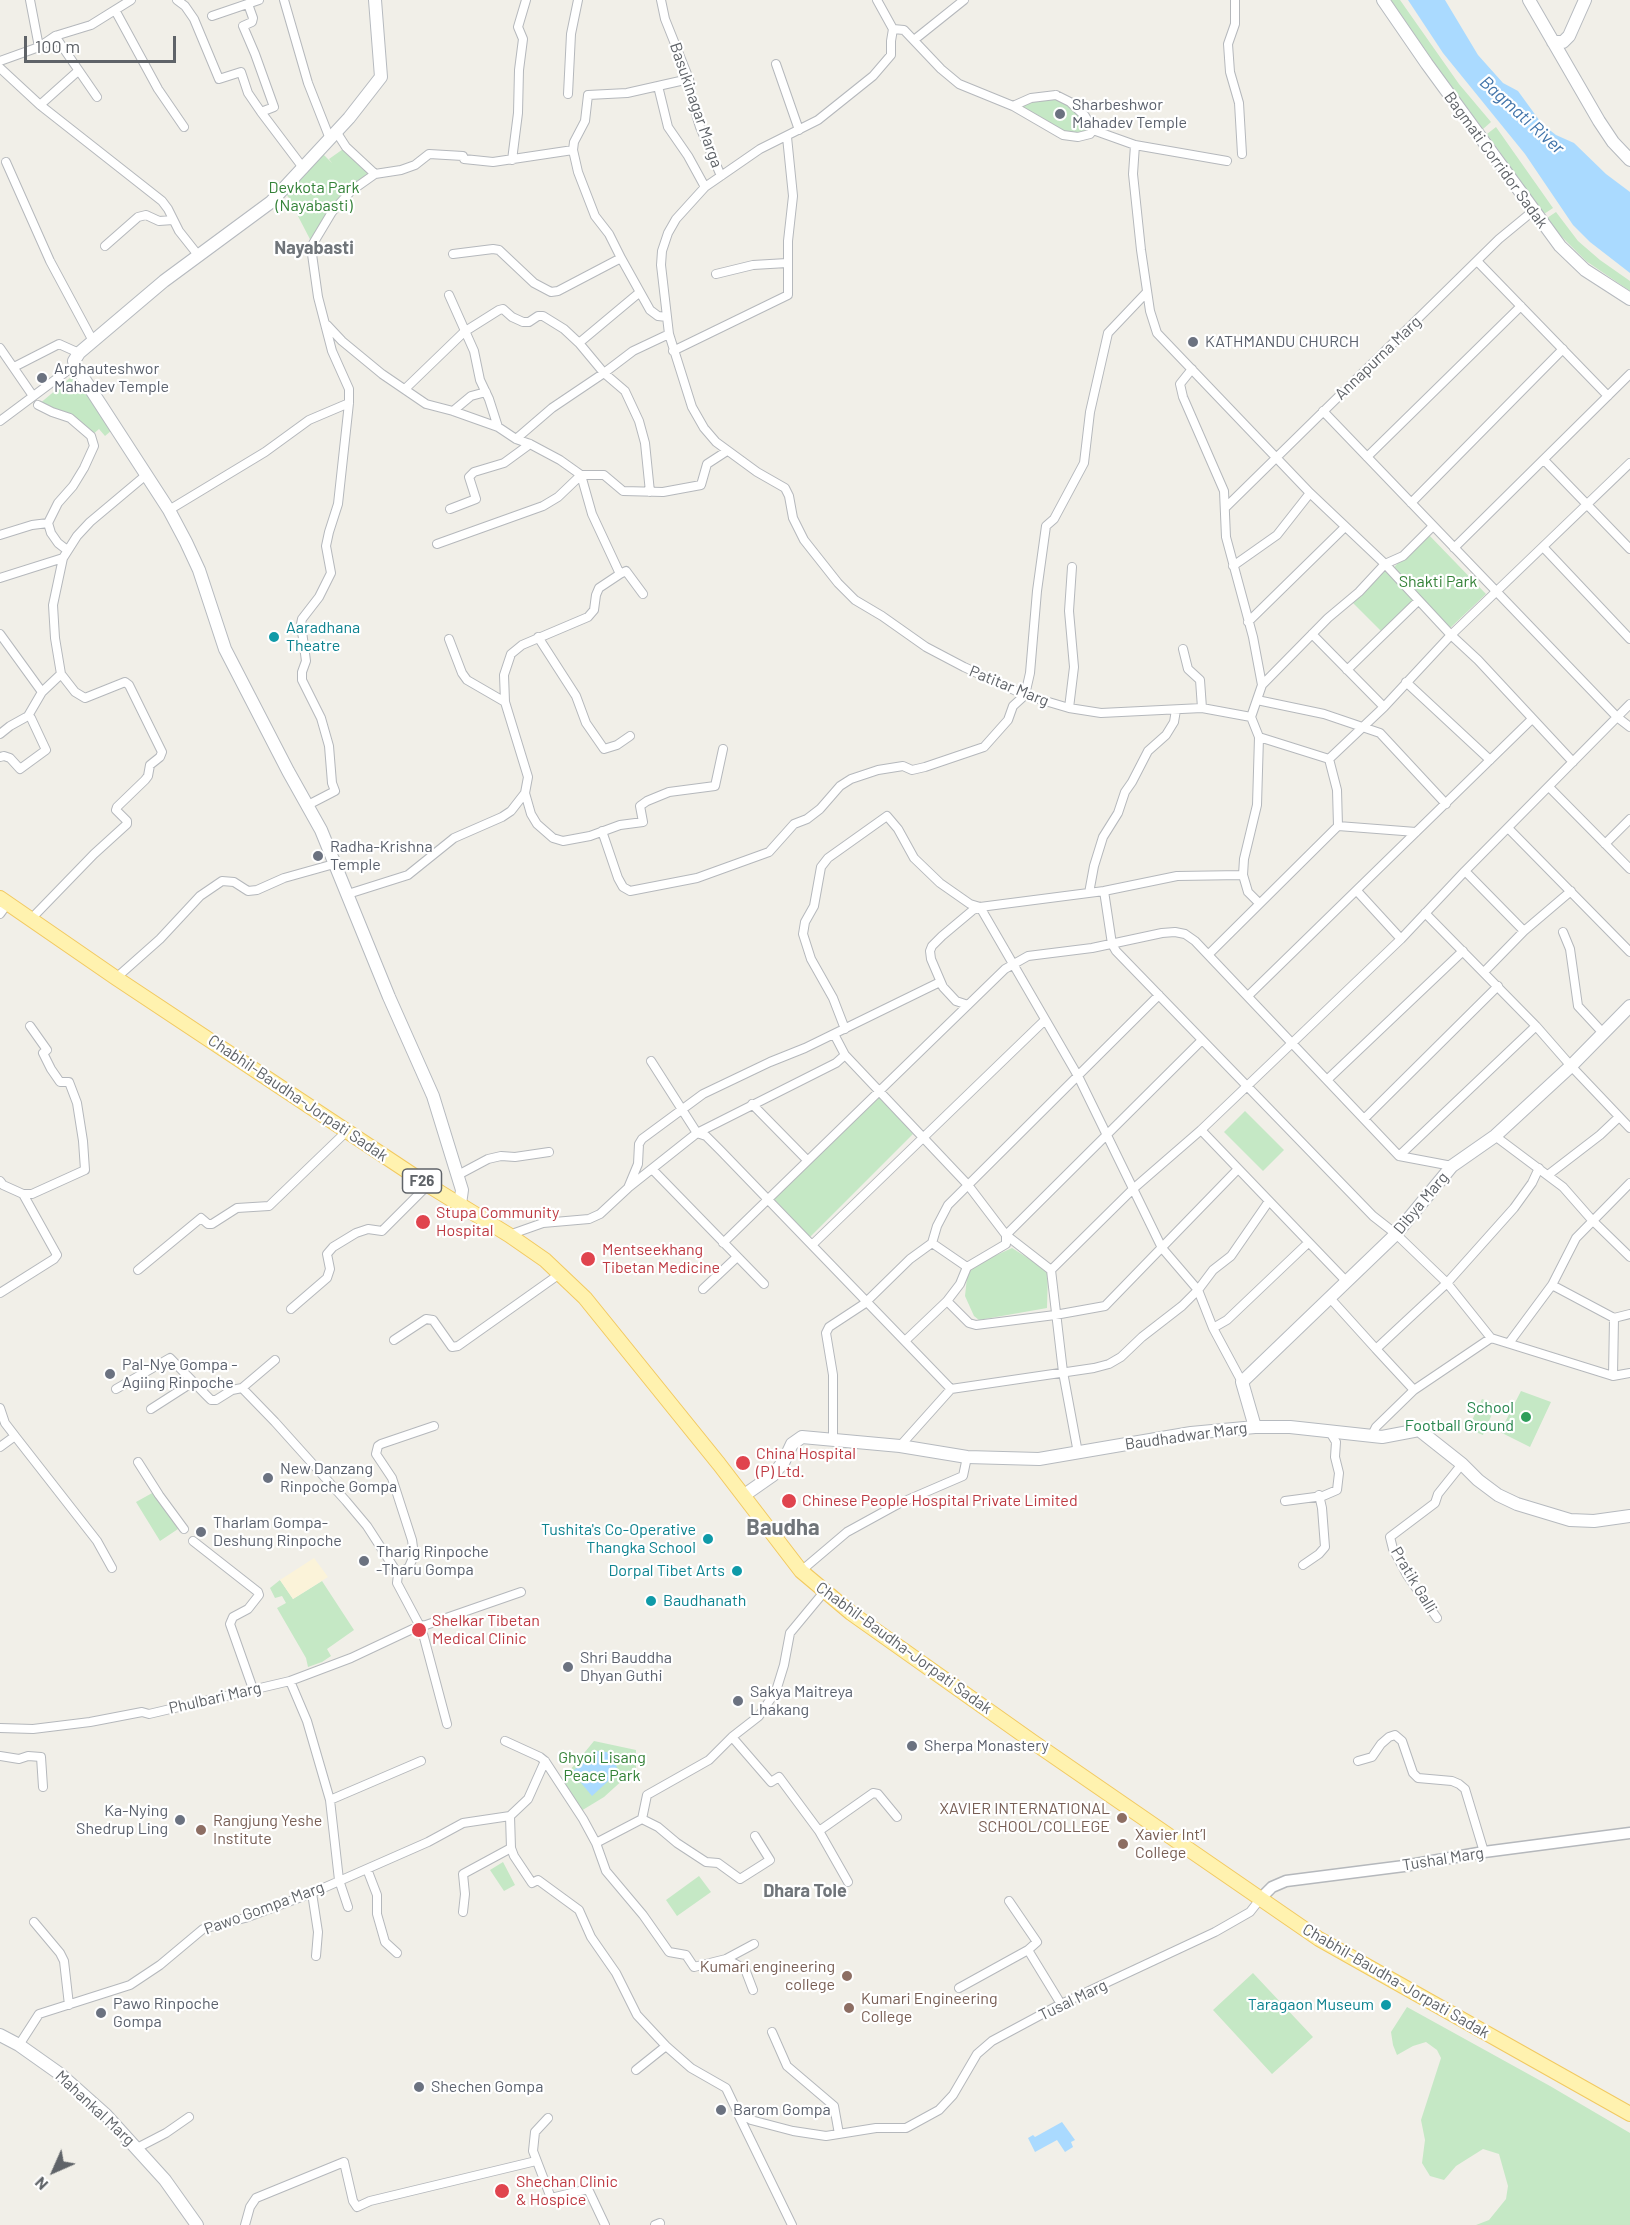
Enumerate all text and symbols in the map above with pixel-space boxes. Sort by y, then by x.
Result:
scale bar [27,24,178,62]
text: 100 m [35,35,80,57]
street label: Basukinagar Marga [666,40,726,170]
water label: Bagmati River [1475,71,1569,159]
street label: Bagmati Corridor Sadak [1440,88,1552,232]
place label: Sharbeshwor Mahadev Temple [1072,95,1187,133]
marker: Sharbeshwor Mahadev Temple [1053,107,1067,121]
park label: Devkota Park (Nayabasti) [269,178,359,216]
district label: Nayabasti [274,237,354,259]
street label: Annapurna Marg [1331,312,1425,404]
place label: KATHMANDU CHURCH [1205,332,1359,352]
marker: KATHMANDU CHURCH [1186,335,1200,349]
place label: Arghauteshwor Mahadev Temple [54,359,169,397]
marker: Arghauteshwor Mahadev Temple [35,371,49,385]
park label: Shakti Park [1399,572,1477,592]
place label: Aaradhana Theatre [286,618,360,656]
marker: Aaradhana Theatre [267,630,281,644]
street label: Patitar Marg [966,661,1052,711]
place label: Radha-Krishna Temple [330,837,433,875]
marker: Radha-Krishna Temple [311,849,325,863]
street label: Chabhil-Baudha-Jorpati Sadak [204,1031,392,1165]
street label: Dibya Marg [1390,1168,1452,1238]
road number: F26 [402,1169,442,1193]
place label: Stupa Community Hospital [436,1203,559,1241]
marker: Stupa Community Hospital [414,1213,432,1231]
place label: Mentseekhang Tibetan Medicine [602,1240,720,1278]
marker: Mentseekhang Tibetan Medicine [579,1250,597,1268]
place label: Pal-Nye Gompa - Agiing Rinpoche [122,1355,237,1393]
marker: Pal-Nye Gompa - Agiing Rinpoche [103,1367,117,1381]
place label: School Football Ground [1405,1398,1514,1436]
marker: School Football Ground [1519,1410,1533,1424]
street label: Baudhadwar Marg [1124,1418,1248,1454]
place label: China Hospital (P) Ltd. [756,1444,856,1482]
marker: China Hospital (P) Ltd. [734,1454,752,1472]
place label: New Danzang Rinpoche Gompa [280,1459,397,1497]
marker: New Danzang Rinpoche Gompa [261,1471,275,1485]
place label: Chinese People Hospital Private Limited [802,1491,1078,1511]
marker: Chinese People Hospital Private Limited [780,1492,798,1510]
place label: Tharlam Gompa- Deshung Rinpoche [213,1513,342,1551]
district label: Baudha [746,1515,820,1541]
place label: Tushita's Co-Operative Thangka School [541,1520,696,1558]
marker: Tharlam Gompa- Deshung Rinpoche [194,1525,208,1539]
marker: Tushita's Co-Operative Thangka School [701,1532,715,1546]
place label: Tharig Rinpoche -Tharu Gompa [376,1542,489,1580]
street label: Pratik Galli [1387,1543,1441,1617]
marker: Tharig Rinpoche -Tharu Gompa [357,1554,371,1568]
place label: Dorpal Tibet Arts [608,1561,725,1581]
marker: Dorpal Tibet Arts [730,1564,744,1578]
street label: Chabhil-Baudha-Jorpati Sadak [812,1578,996,1718]
place label: Baudhanath [663,1591,746,1611]
marker: Baudhanath [644,1594,658,1608]
place label: Shelkar Tibetan Medical Clinic [432,1611,540,1649]
marker: Shelkar Tibetan Medical Clinic [410,1621,428,1639]
place label: Shri Bauddha Dhyan Guthi [580,1648,672,1686]
marker: Shri Bauddha Dhyan Guthi [561,1660,575,1674]
street label: Phulbari Marg [167,1678,263,1718]
place label: Sakya Maitreya Lhakang [750,1682,853,1720]
marker: Sakya Maitreya Lhakang [731,1694,745,1708]
place label: Sherpa Monastery [924,1736,1049,1756]
marker: Sherpa Monastery [905,1739,919,1753]
park label: Ghyoi Lisang Peace Park [558,1748,646,1786]
place label: XAVIER INTERNATIONAL SCHOOL/COLLEGE [940,1799,1110,1837]
place label: Ka-Nying Shedrup Ling [76,1801,168,1839]
place label: Rangjung Yeshe Institute [213,1811,322,1849]
marker: XAVIER INTERNATIONAL SCHOOL/COLLEGE [1115,1811,1129,1825]
marker: Ka-Nying Shedrup Ling [173,1813,187,1827]
marker: Rangjung Yeshe Institute [194,1823,208,1837]
place label: Xavier Int’l College [1135,1825,1206,1863]
marker: Xavier Int’l College [1116,1837,1130,1851]
street label: Tushal Marg [1401,1843,1485,1875]
street label: Pawo Gompa Marg [201,1877,327,1939]
district label: Dhara Tole [763,1880,847,1902]
street label: Chabhil-Baudha-Jorpati Sadak [1299,1920,1493,2042]
place label: Kumari engineering college [700,1957,835,1995]
marker: Kumari engineering college [840,1969,854,1983]
street label: Tusal Marg [1036,1975,1110,2025]
place label: Kumari Engineering College [861,1989,997,2027]
place label: Pawo Rinpoche Gompa [113,1994,219,2032]
place label: Taragaon Museum [1248,1995,1374,2015]
marker: Taragaon Museum [1379,1998,1393,2012]
marker: Kumari Engineering College [842,2001,856,2015]
marker: Pawo Rinpoche Gompa [94,2006,108,2020]
street label: Mahankal Marg [51,2066,139,2150]
place label: Shechen Gompa [431,2077,543,2097]
marker: Shechen Gompa [412,2080,426,2094]
place label: Barom Gompa [733,2100,831,2120]
marker: Barom Gompa [714,2103,728,2117]
north arrow [24,2141,84,2201]
place label: Shechan Clinic & Hospice [516,2172,618,2210]
text: N [30,2174,51,2195]
marker: Shechan Clinic & Hospice [493,2182,511,2200]

